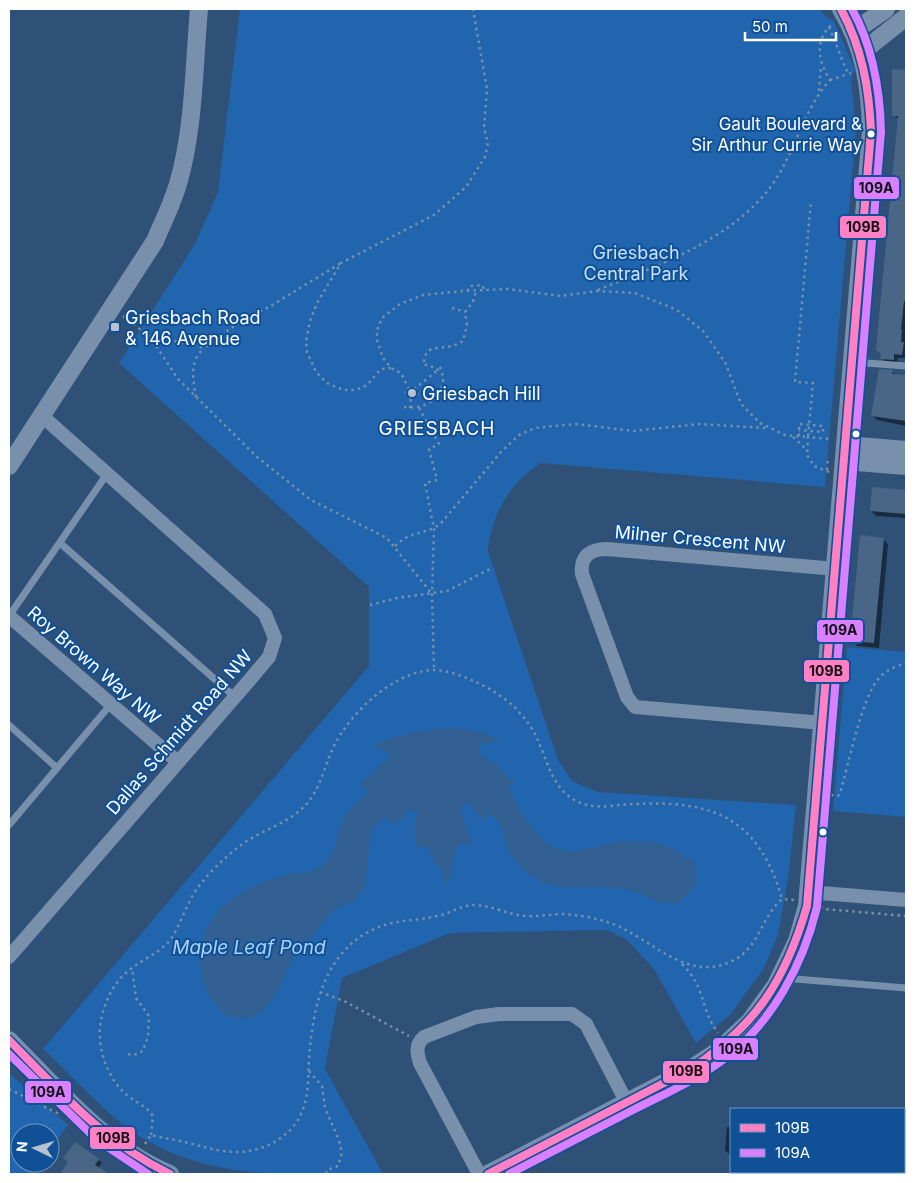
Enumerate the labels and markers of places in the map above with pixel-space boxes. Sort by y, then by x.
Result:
place label: Gault Boulevard & Sir Arthur Currie Way [691,114,862,155]
marker: Gault Boulevard & Sir Arthur Currie Way [866,129,876,139]
place label: Griesbach Road & 146 Avenue [125,307,261,349]
marker: Griesbach Road & 146 Avenue [109,321,121,333]
place label: Griesbach Hill [422,383,541,404]
marker: Griesbach Hill [406,387,418,399]
unlabelled marker [851,429,861,439]
unlabelled marker [818,827,828,837]

